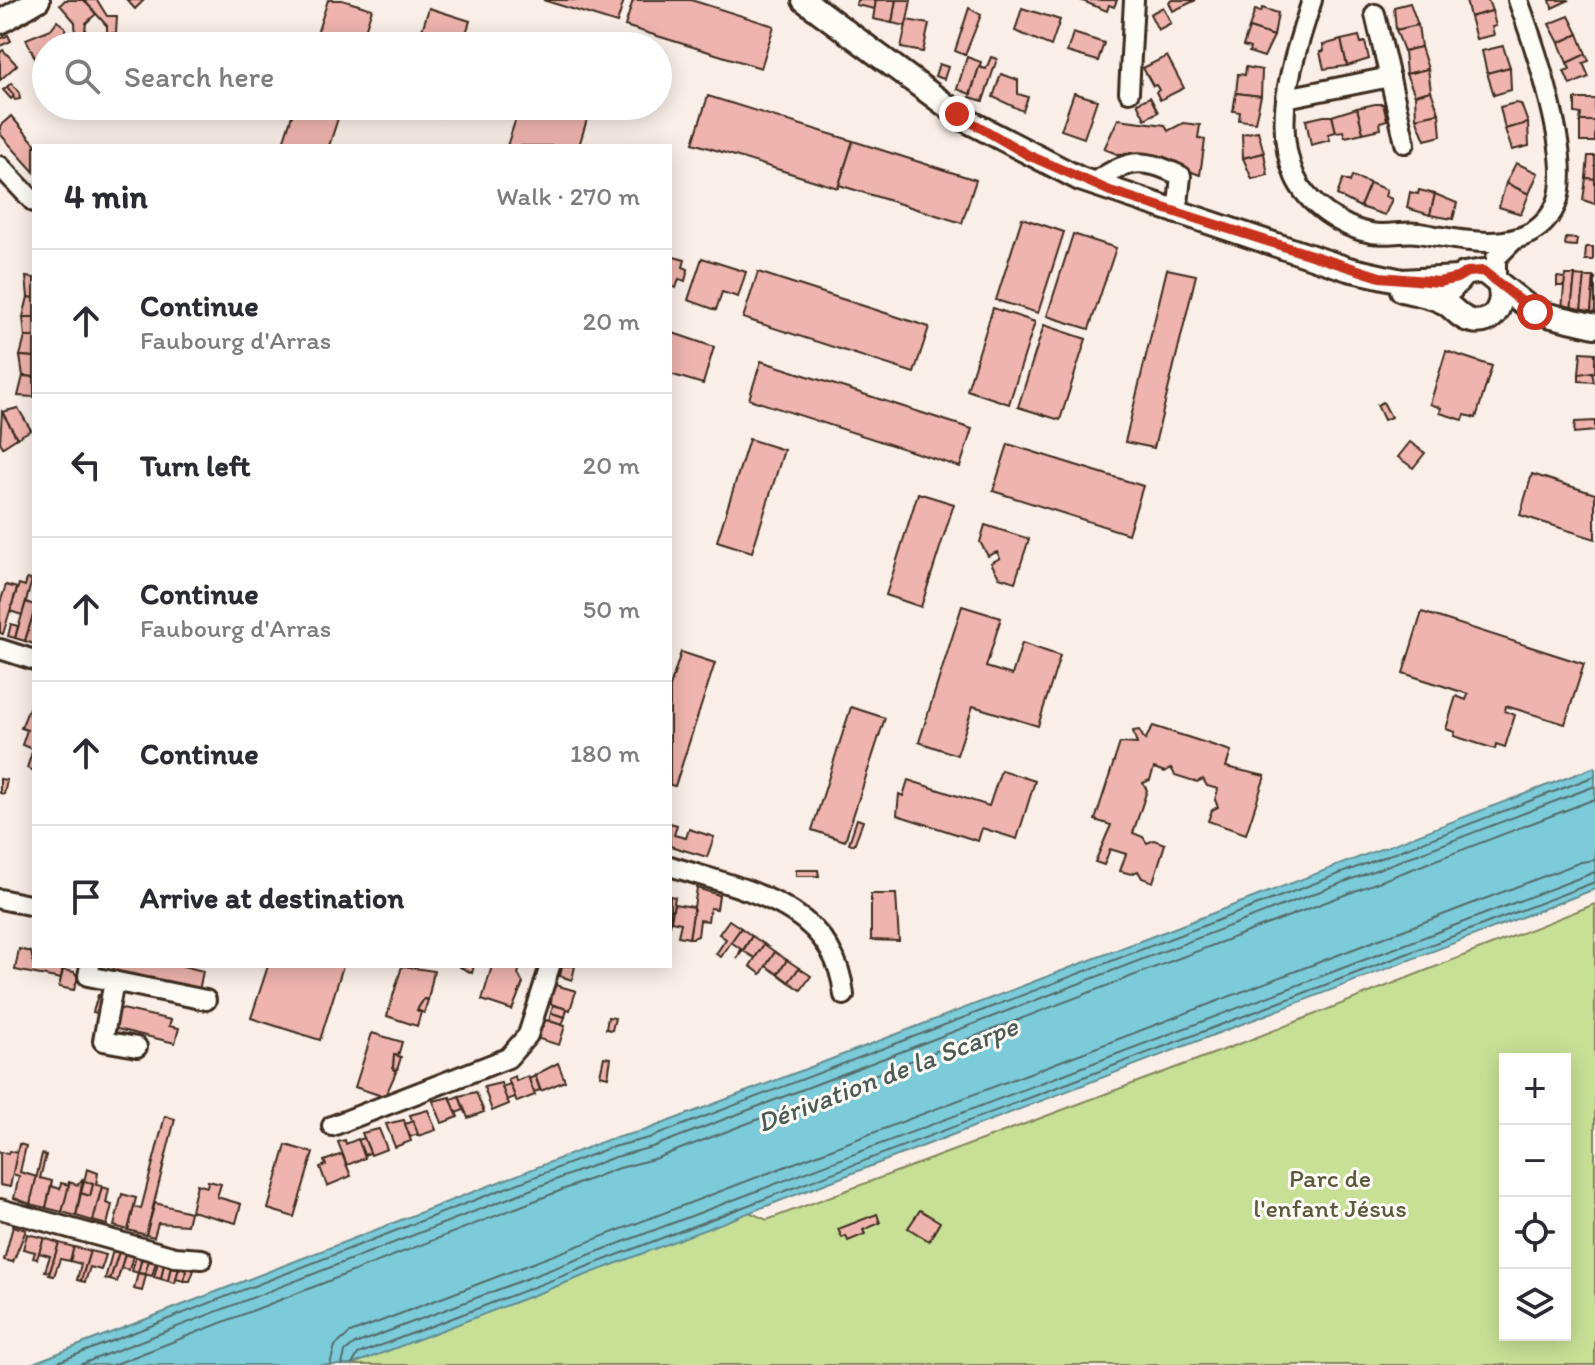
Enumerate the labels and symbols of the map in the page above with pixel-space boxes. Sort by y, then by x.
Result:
route end [939,96,975,132]
route start [1517,294,1553,330]
water label: Dérivation de la Scarpe [752,1008,1024,1139]
park label: Parc de l'enfant Jésus [1253,1162,1407,1224]

